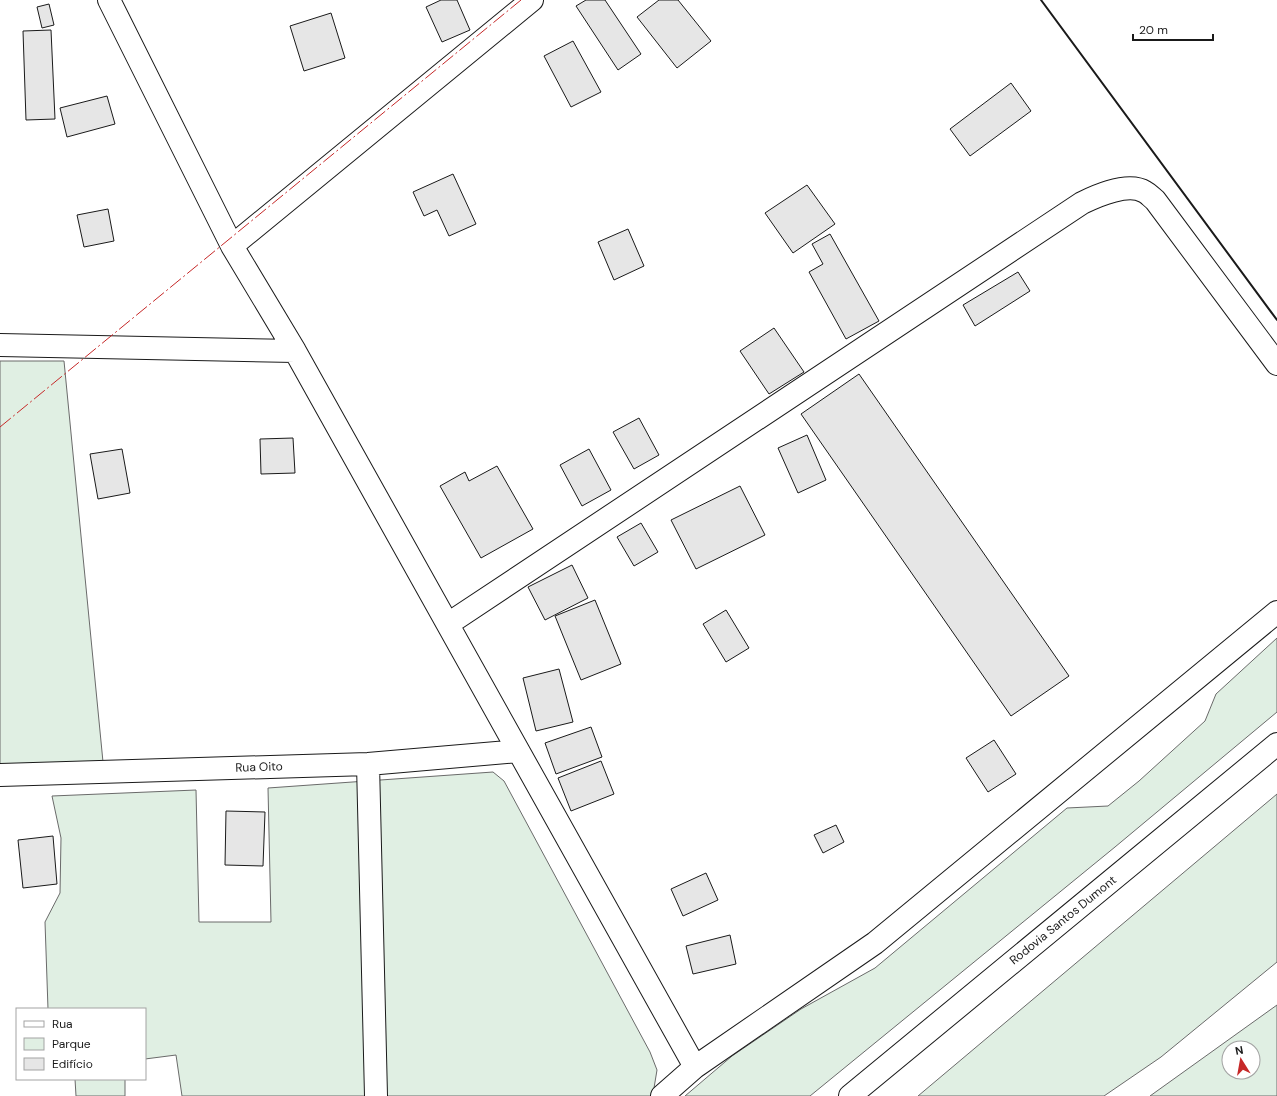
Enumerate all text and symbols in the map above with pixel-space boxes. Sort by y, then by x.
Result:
scale bar [1133,16,1213,42]
text: 20 m [1139,22,1168,38]
street label: Rua Oito [235,758,283,776]
street label: Rodovia Santos Dumont [1006,872,1120,968]
legend [16,1008,146,1080]
text: Rua [52,1016,73,1032]
text: Parque [52,1036,91,1052]
north arrow [1221,1040,1261,1080]
text: N [1234,1043,1244,1058]
text: Edifício [52,1056,93,1072]

